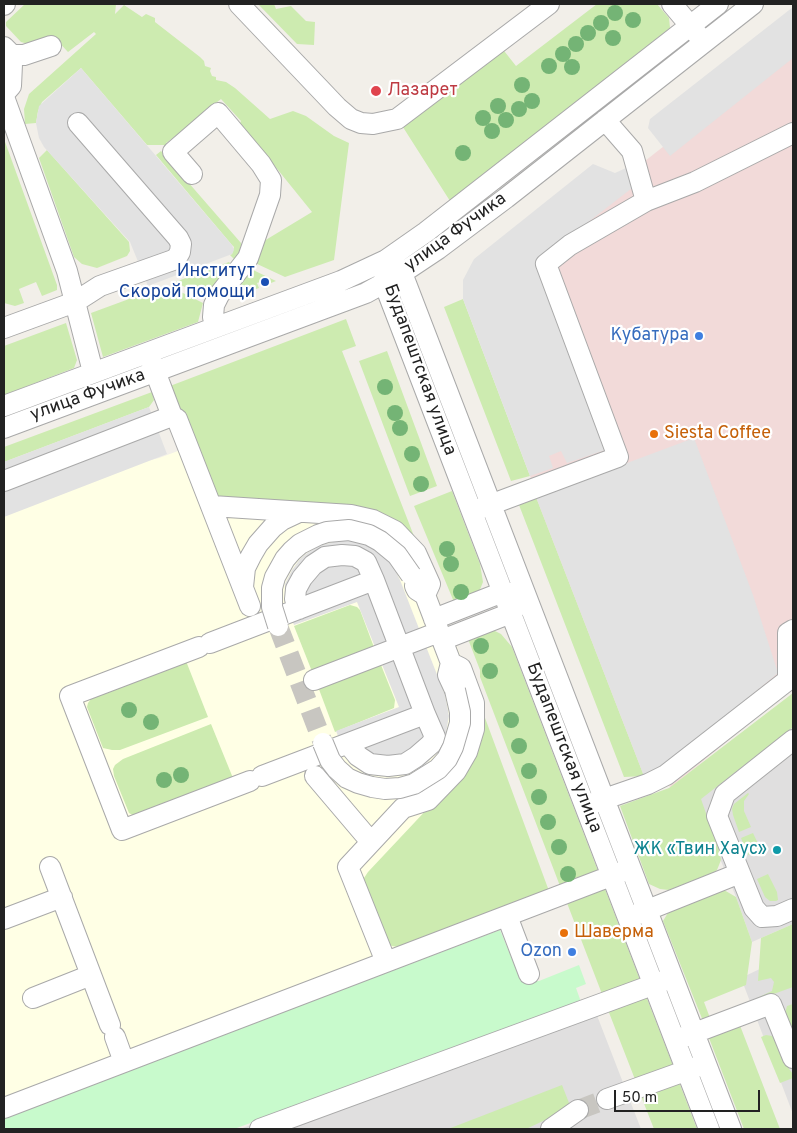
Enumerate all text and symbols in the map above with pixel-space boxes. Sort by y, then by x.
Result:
place label: Лазарет [387,80,458,102]
marker: Лазарет [369,84,383,98]
street label: улица Фучика [401,189,511,277]
place label: Институт Скорой помощи [119,261,255,304]
marker: Институт Скорой помощи [259,276,271,288]
street label: Будапештская улица [378,281,460,459]
place label: Кубатура [611,325,689,347]
marker: Кубатура [693,330,705,342]
street label: улица Фучика [28,365,148,427]
place label: Siesta Coffee [664,423,771,445]
marker: Siesta Coffee [648,428,660,440]
street label: Будапештская улица [521,660,605,836]
place label: ЖК «Твин Хаус» [633,839,767,861]
marker: ЖК «Твин Хаус» [771,844,783,856]
place label: Шаверма [574,922,654,944]
marker: Шаверма [558,927,570,939]
place label: Ozon [520,941,562,963]
marker: Ozon [566,946,578,958]
scale bar [617,1080,763,1112]
text: 50 m [622,1089,657,1108]

